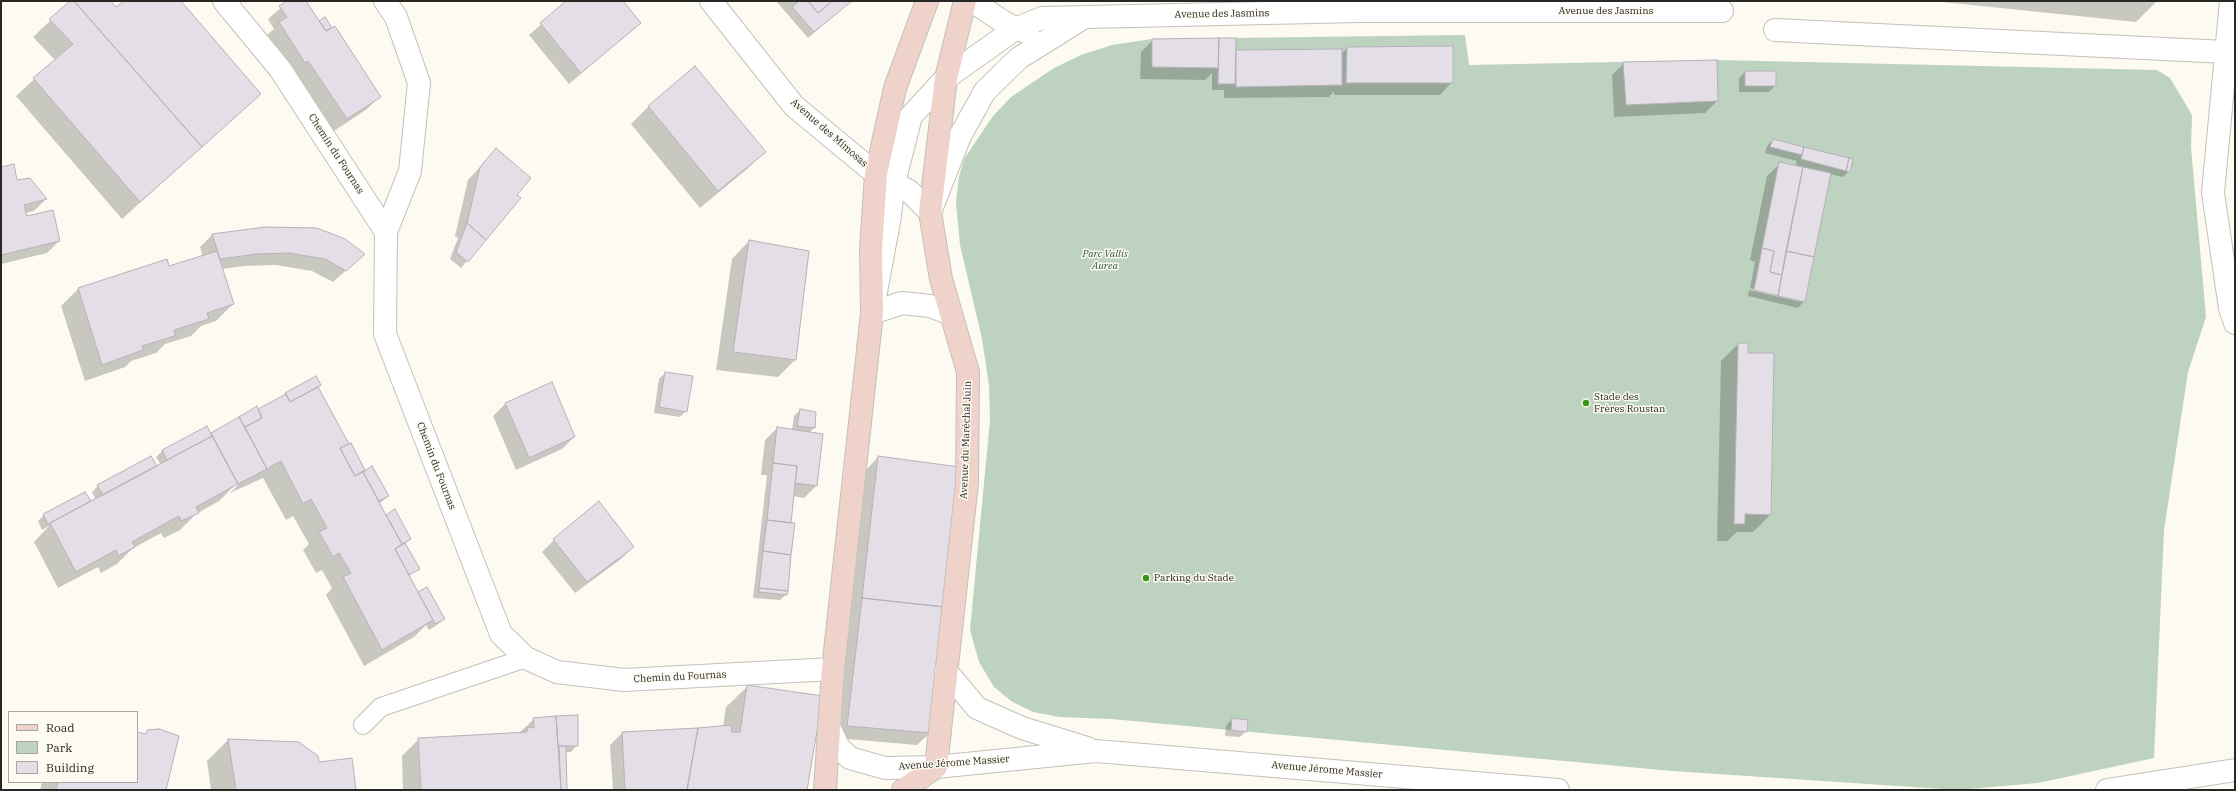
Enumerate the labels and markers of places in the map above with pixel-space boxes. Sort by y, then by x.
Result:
place label: Stade des Frères Roustan [1594,391,1665,414]
marker: Stade des Frères Roustan [1581,398,1591,408]
place label: Parking du Stade [1154,572,1234,584]
marker: Parking du Stade [1141,573,1151,583]

